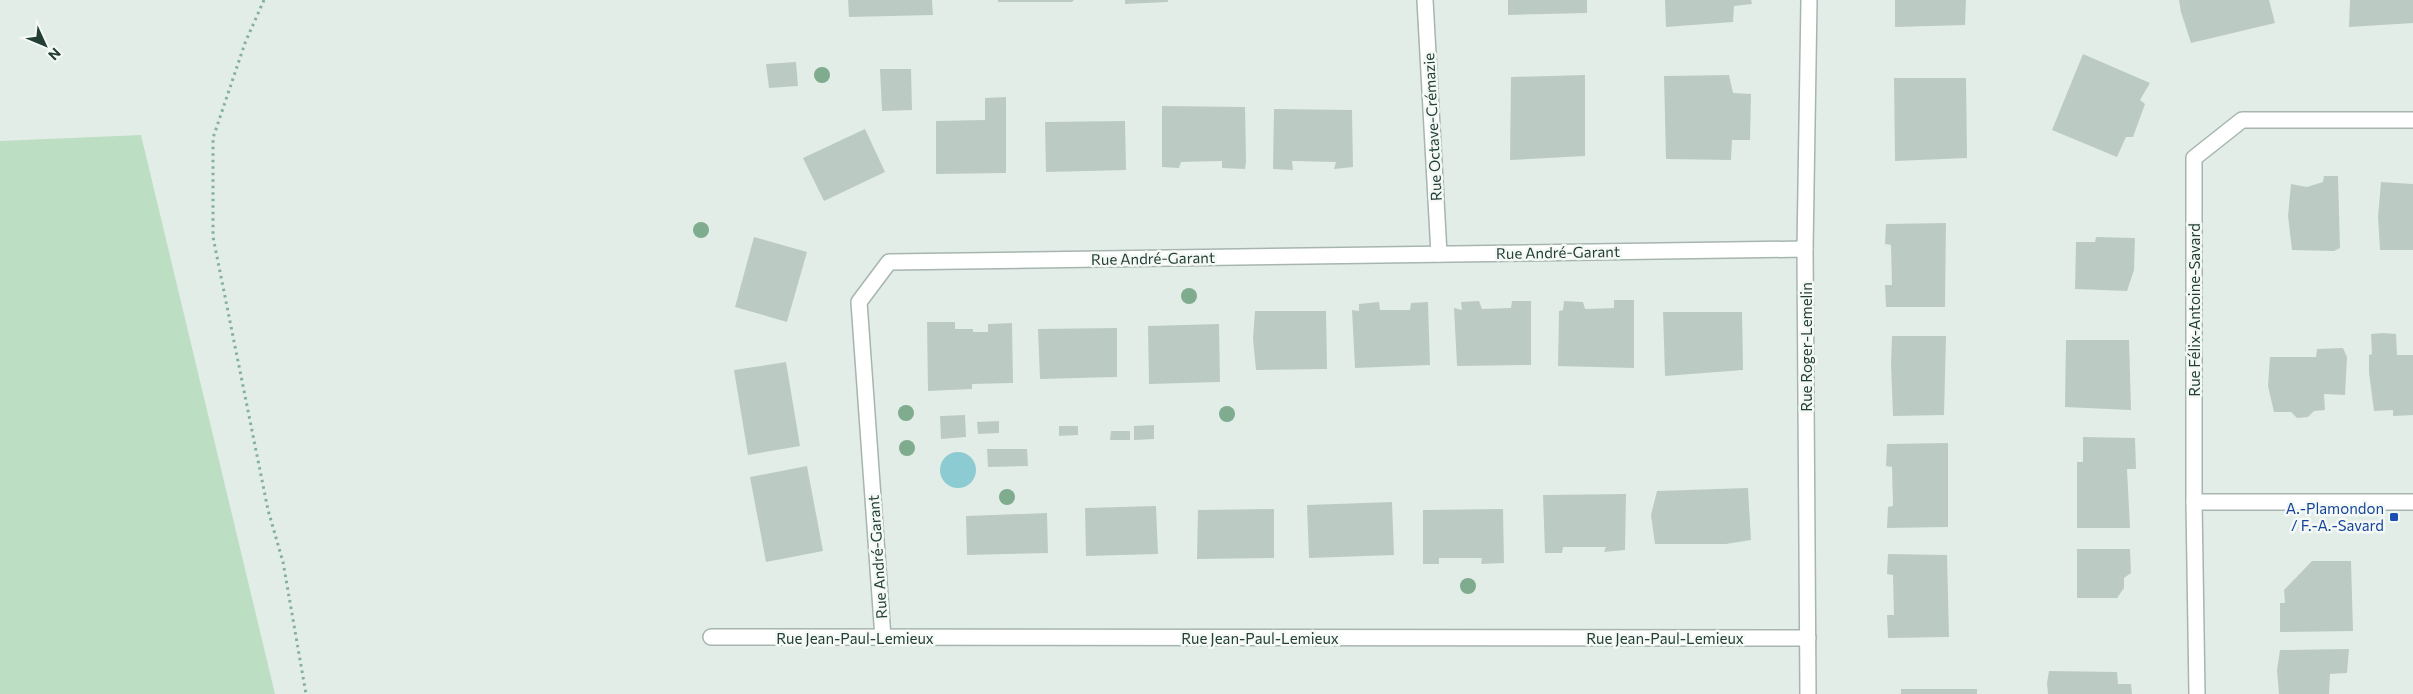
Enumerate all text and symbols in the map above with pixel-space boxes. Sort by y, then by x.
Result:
north arrow [20,20,70,70]
text: N [45,45,64,64]
street label: Rue Octave-Crémazie [1419,52,1445,202]
street label: Rue Félix-Antoine-Savard [2185,223,2203,397]
street label: Rue André-Garant [1496,242,1620,262]
street label: Rue André-Garant [1091,248,1215,268]
street label: Rue Roger-Lemelin [1797,282,1815,412]
street label: Rue André-Garant [864,495,890,619]
place label: A.-Plamondon / F.-A.-Savard [2286,499,2384,534]
marker: A.-Plamondon / F.-A.-Savard [2388,511,2400,523]
street label: Rue Jean-Paul-Lemieux [776,629,934,647]
street label: Rue Jean-Paul-Lemieux [1181,629,1339,647]
street label: Rue Jean-Paul-Lemieux [1586,629,1744,647]

